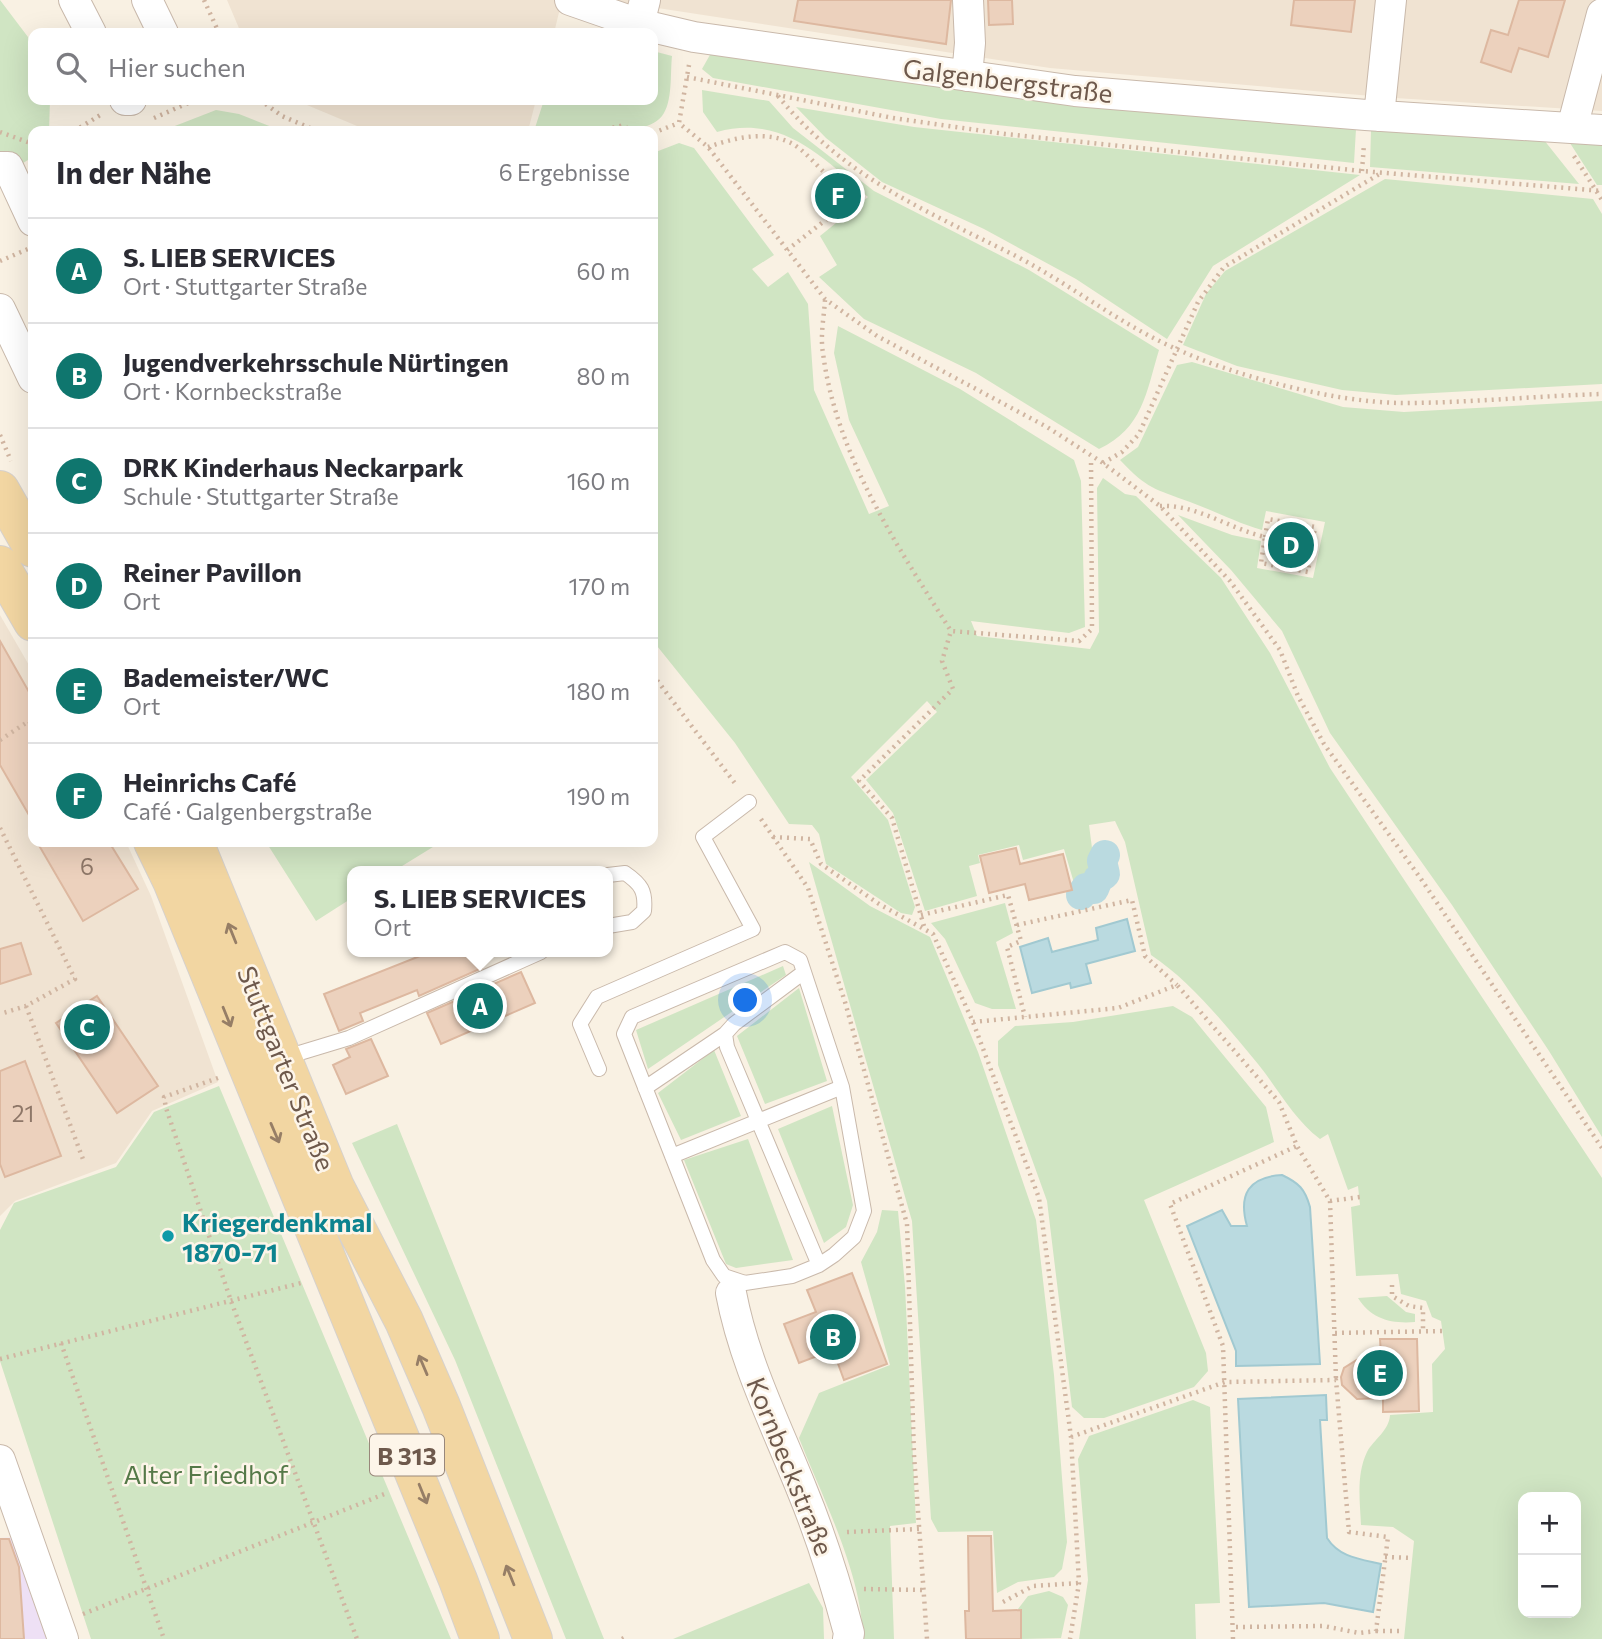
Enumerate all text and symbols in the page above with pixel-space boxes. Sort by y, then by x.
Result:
search box [28,28,658,105]
icon: search [52,48,90,86]
text: Hier suchen [108,51,246,82]
street label: Galgenbergstraße [901,52,1115,108]
text: In der Nähe [56,153,211,190]
text: 6 Ergebnisse [499,158,630,186]
pin: F [815,170,861,222]
text: S. LIEB SERVICES [123,241,335,272]
text: A [71,257,87,285]
text: 60 m [577,257,630,285]
text: Ort · Stuttgarter Straße [123,272,367,300]
text: Jugendverkehrsschule Nürtingen [123,346,509,377]
text: B [71,362,87,390]
text: 80 m [577,362,630,390]
text: Ort · Kornbeckstraße [123,377,342,405]
text: DRK Kinderhaus Neckarpark [123,451,464,482]
text: C [71,467,87,495]
text: 160 m [567,467,630,495]
text: Schule · Stuttgarter Straße [123,482,399,510]
pin: D [1268,519,1314,571]
text: Reiner Pavillon [123,556,302,587]
text: D [71,572,87,600]
text: 170 m [569,572,630,600]
text: Ort [123,587,160,615]
text: Bademeister/WC [123,661,329,692]
text: E [72,677,86,705]
text: 180 m [567,677,630,705]
text: Ort [123,692,160,720]
text: Heinrichs Café [123,766,297,797]
text: F [72,782,86,810]
text: 190 m [567,782,630,810]
text: Café · Galgenbergstraße [123,797,372,825]
house number: 6 [80,852,94,880]
popup [347,866,613,957]
text: S. LIEB SERVICES [374,882,586,913]
text: Ort [374,913,411,941]
one-way arrow [225,922,238,944]
street label: Stuttgarter Straße [232,961,342,1175]
pin: A [457,980,503,1032]
your location [728,983,762,1017]
pin: C [64,1001,110,1053]
one-way arrow [222,1006,235,1028]
house number: 21 [12,1099,34,1127]
one-way arrow [269,1122,282,1144]
place label: Kriegerdenkmal 1870-71 [182,1206,372,1267]
marker: Kriegerdenkmal 1870-71 [160,1228,176,1244]
pin: B [810,1311,856,1363]
pin: E [1357,1347,1403,1399]
one-way arrow [416,1354,429,1376]
street label: Kornbeckstraße [741,1373,841,1559]
road number: B 313 [370,1434,444,1476]
park label: Alter Friedhof [124,1458,289,1489]
one-way arrow [418,1483,431,1504]
map controls [1518,1492,1581,1618]
button: + [1518,1492,1581,1555]
button: − [1518,1555,1581,1618]
one-way arrow [502,1565,515,1586]

